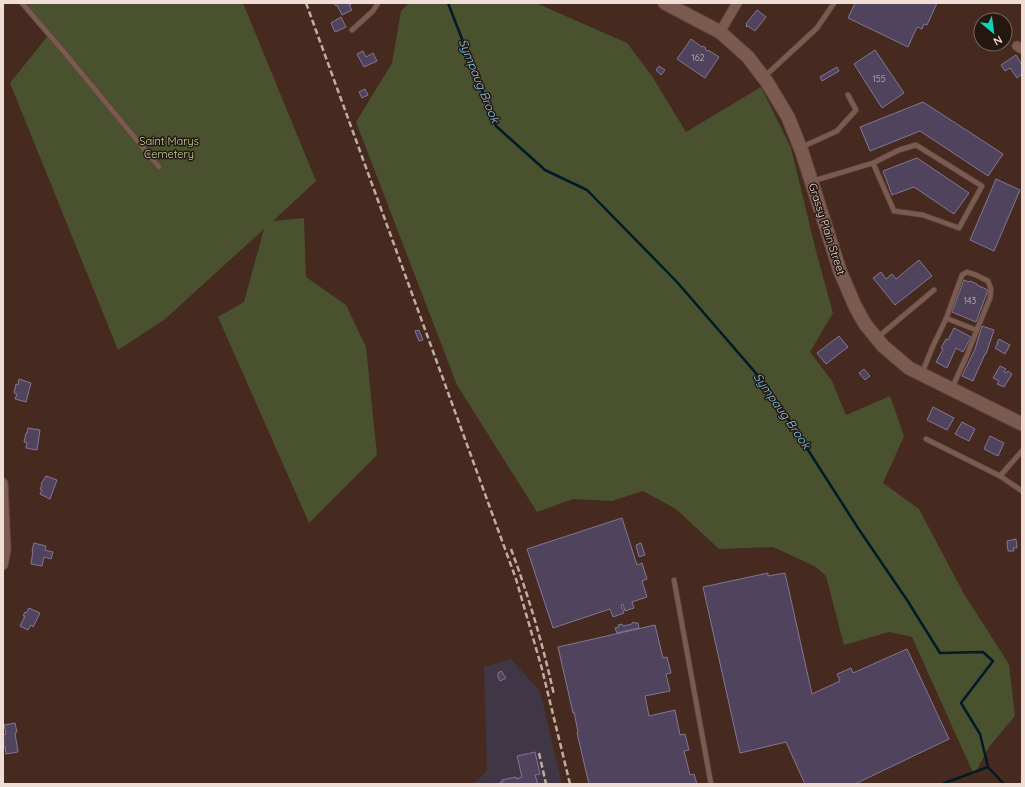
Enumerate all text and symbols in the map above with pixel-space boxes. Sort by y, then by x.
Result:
north arrow [973,12,1013,52]
text: N [991,33,1005,49]
water label: Sympaug Brook [456,37,504,127]
house number: 162 [691,52,705,63]
house number: 155 [872,73,886,84]
park label: Saint Marys Cemetery [139,134,199,161]
street label: Grassy Plain Street [806,181,848,277]
house number: 143 [964,295,977,306]
water label: Sympaug Brook [751,370,815,453]

